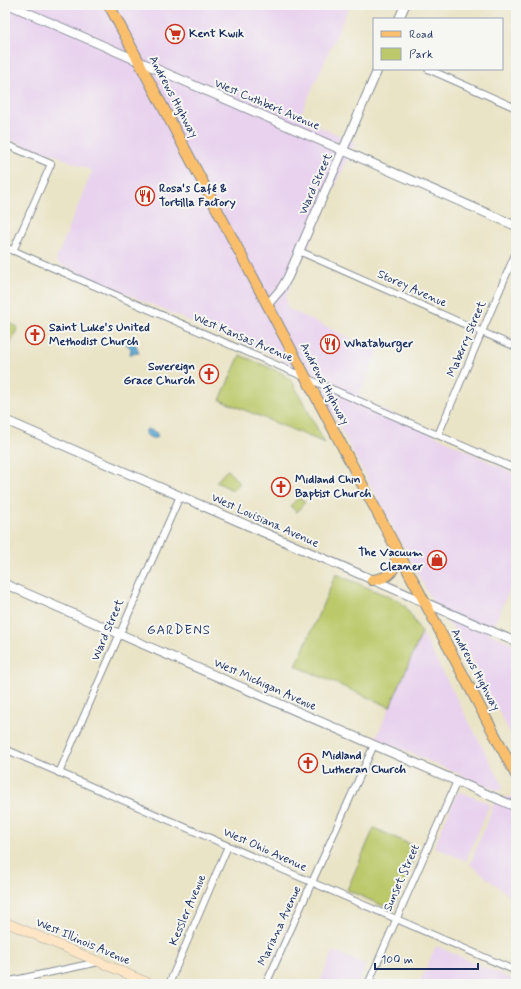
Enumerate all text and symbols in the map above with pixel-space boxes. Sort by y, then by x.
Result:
legend [373,18,503,70]
supermarket icon: Kent Kwik [164,23,186,45]
place label: Kent Kwik [189,26,244,42]
text: Road [409,27,433,43]
text: Park [409,47,433,63]
street label: Andrews Highway [145,53,202,141]
street label: West Cuthbert Avenue [212,76,322,135]
street label: Ward Street [295,151,337,217]
place label: Rosa's Café & Tortilla Factory [159,181,236,211]
restaurant icon: Rosa's Café & Tortilla Factory [134,185,156,207]
street label: Storey Avenue [375,267,450,312]
street label: Maberry Street [444,298,490,380]
street label: West Kansas Avenue [191,310,296,366]
place label: Saint Luke's United Methodist Church [49,320,150,350]
church icon: Saint Luke's United Methodist Church [24,324,46,346]
restaurant icon: Whataburger [319,333,341,355]
place label: Whataburger [343,336,413,353]
street label: Andrews Highway [296,340,353,428]
place label: Sovereign Grace Church [123,359,195,389]
church icon: Sovereign Grace Church [198,363,220,385]
place label: Midland Chin Baptist Church [295,472,371,502]
church icon: Midland Chin Baptist Church [270,476,292,498]
street label: West Louisiana Avenue [209,490,321,552]
place label: The Vacuum Cleaner [358,545,424,575]
shop icon: The Vacuum Cleaner [426,549,448,571]
street label: Ward Street [88,597,128,663]
district label: GARDENS [147,622,211,639]
street label: Andrews Highway [447,626,504,714]
street label: West Michigan Avenue [211,655,319,715]
place label: Midland Lutheran Church [322,748,406,778]
church icon: Midland Lutheran Church [297,752,319,774]
street label: West Ohio Avenue [221,824,310,876]
street label: Sunset Street [380,841,424,914]
street label: Kessler Avenue [166,872,210,948]
street label: Mariana Avenue [254,883,306,969]
street label: West Illinois Avenue [33,915,133,969]
scale bar [375,945,478,971]
text: 100 m [381,952,413,968]

